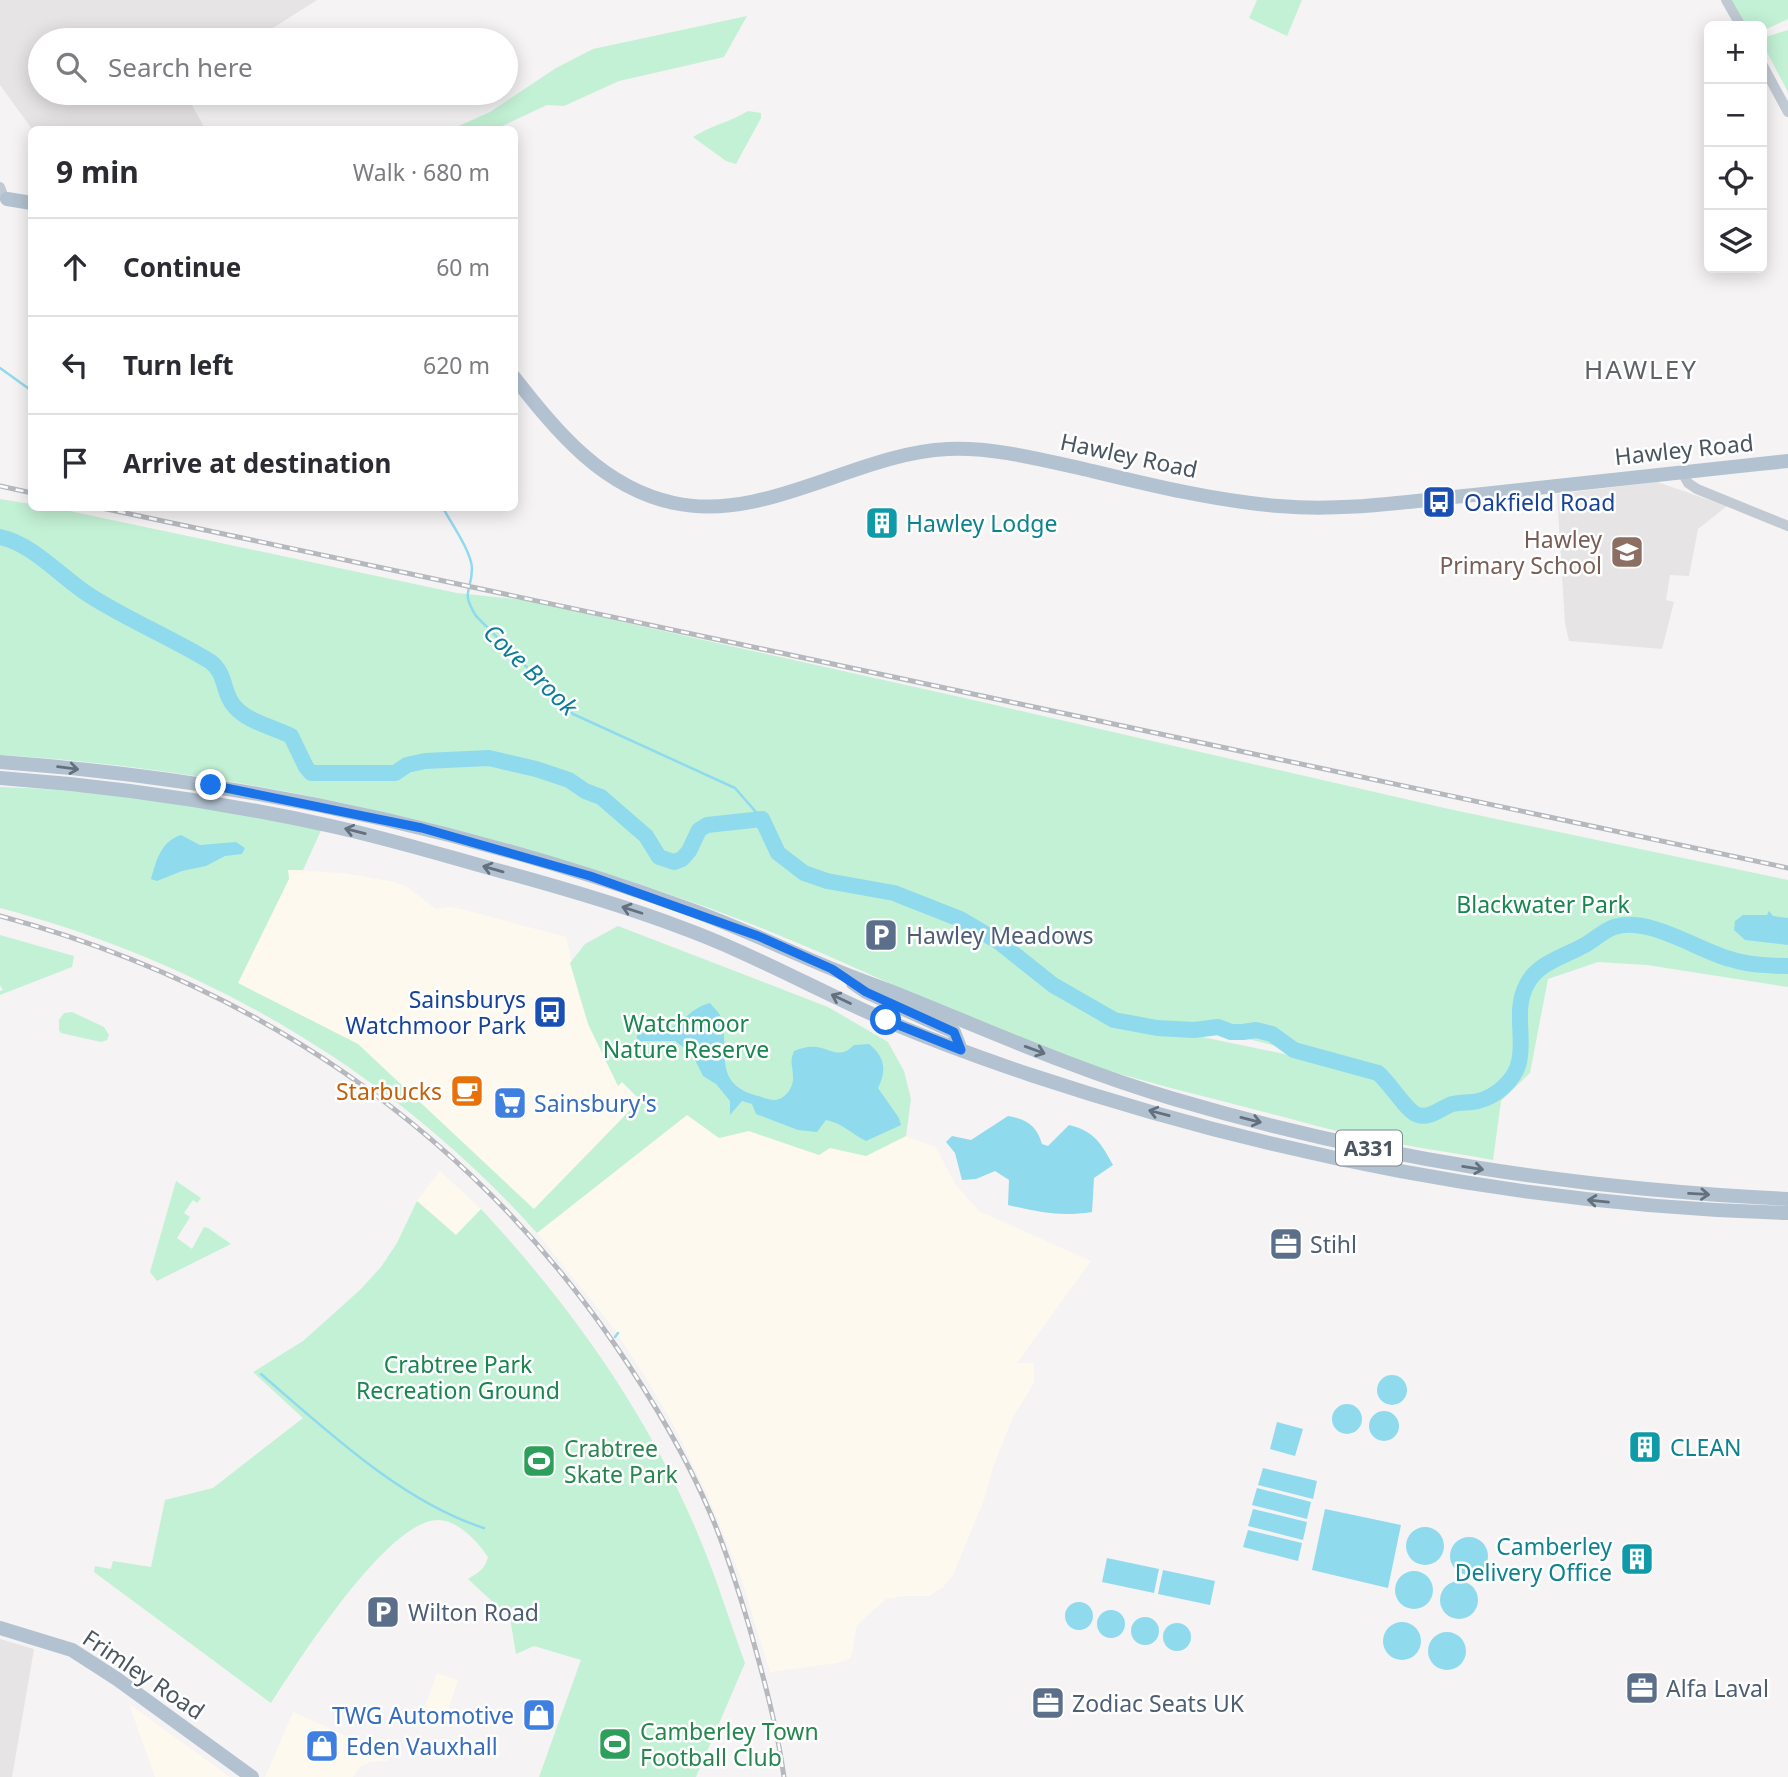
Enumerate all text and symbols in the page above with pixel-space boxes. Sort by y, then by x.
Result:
map controls [1704,21,1767,273]
button: + [1704,21,1767,84]
search box [28,28,518,105]
icon: search [52,48,90,86]
text: Search here [108,49,253,85]
button: − [1704,84,1767,147]
button: locate [1704,147,1767,210]
text: 9 min [56,151,139,192]
text: Walk · 680 m [353,156,490,188]
button: layers [1704,210,1767,273]
icon: ahead [56,248,94,286]
text: Continue [123,249,241,285]
text: 60 m [436,251,490,283]
icon: left [56,346,94,384]
text: Turn left [123,347,234,383]
text: 620 m [423,349,490,381]
district label: HAWLEY [1584,351,1698,387]
street label: Hawley Road [1057,425,1201,485]
street label: Hawley Road [1613,426,1755,472]
icon: arrive [56,444,94,482]
text: Arrive at destination [123,445,392,481]
bus stop icon: Oakfield Road [1420,483,1458,521]
place label: Oakfield Road [1464,486,1615,518]
building icon: Hawley Lodge [863,504,901,542]
place label: Hawley Lodge [906,507,1057,539]
place label: Hawley Primary School [1439,523,1602,581]
school or university icon: Hawley Primary School [1608,533,1646,571]
water label: Cove Brook [477,616,586,723]
one-way arrow [56,761,79,774]
route end [195,769,226,800]
one-way arrow [344,824,366,837]
one-way arrow [483,862,505,875]
park label: Blackwater Park [1456,888,1630,920]
one-way arrow [621,903,643,916]
parking icon: Hawley Meadows [862,916,900,954]
place label: Hawley Meadows [906,919,1094,951]
place label: Sainsburys Watchmoor Park [345,983,527,1041]
one-way arrow [831,992,852,1005]
bus stop icon: Sainsburys Watchmoor Park [531,993,569,1031]
route start [870,1004,901,1035]
park label: Watchmoor Nature Reserve [603,1007,769,1065]
one-way arrow [1023,1045,1045,1058]
cafe icon: Starbucks [448,1072,486,1110]
place label: Starbucks [336,1075,442,1107]
supermarket icon: Sainsbury's [491,1084,529,1122]
place label: Sainsbury's [534,1087,657,1119]
one-way arrow [1148,1105,1170,1118]
one-way arrow [1239,1114,1262,1127]
road number: A331 [1336,1130,1402,1166]
one-way arrow [1461,1162,1484,1175]
one-way arrow [1687,1188,1710,1201]
one-way arrow [1587,1194,1610,1207]
office icon: Stihl [1267,1225,1305,1263]
place label: Stihl [1310,1228,1357,1260]
park label: Crabtree Park Recreation Ground [356,1348,560,1406]
building icon: CLEAN [1626,1428,1664,1466]
place label: CLEAN [1670,1431,1742,1463]
place label: Crabtree Skate Park [564,1432,678,1490]
sports icon: Crabtree Skate Park [520,1442,558,1480]
place label: Camberley Delivery Office [1455,1530,1612,1588]
building icon: Camberley Delivery Office [1618,1540,1656,1578]
parking icon: Wilton Road [364,1593,402,1631]
place label: Wilton Road [408,1596,539,1628]
street label: Frimley Road [77,1622,211,1726]
office icon: Alfa Laval [1623,1669,1661,1707]
place label: Alfa Laval [1666,1672,1769,1704]
office icon: Zodiac Seats UK [1029,1684,1067,1722]
place label: Zodiac Seats UK [1072,1687,1245,1719]
shop icon: TWG Automotive [520,1696,558,1734]
place label: TWG Automotive [332,1699,514,1731]
place label: Camberley Town Football Club [640,1715,819,1773]
sports icon: Camberley Town Football Club [596,1725,634,1763]
shop icon: Eden Vauxhall [303,1727,341,1765]
place label: Eden Vauxhall [346,1730,498,1762]

